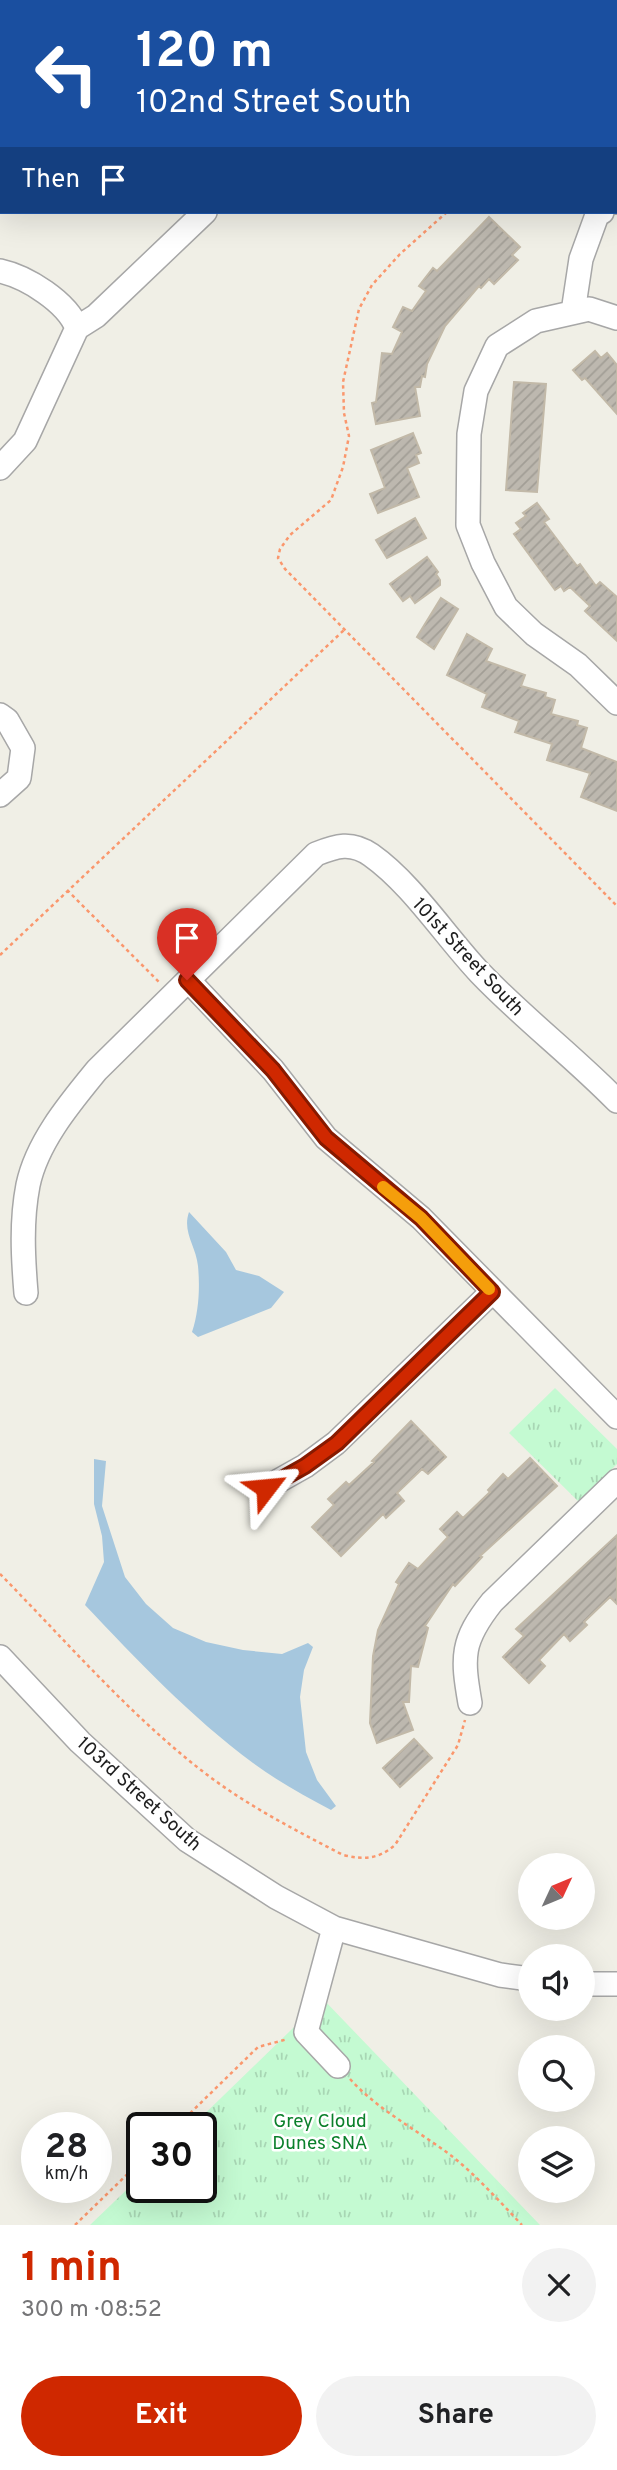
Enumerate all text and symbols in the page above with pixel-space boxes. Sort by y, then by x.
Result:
text: 120 m [136,23,273,85]
icon: left [21,28,112,119]
text: 102nd Street South [136,84,412,124]
icon: arrive [94,161,132,199]
text: Then [21,164,80,197]
street label: 101st Street South [407,893,528,1021]
pin [157,908,217,980]
icon: arrive [168,919,206,957]
position arrow [229,1451,303,1525]
street label: 103rd Street South [71,1732,206,1857]
north arrow [518,1853,595,1930]
map controls [518,1853,595,2203]
button: sound [518,1944,595,2021]
button: search [518,2035,595,2112]
park label: Grey Cloud Dunes SNA [272,2110,368,2156]
speed limit sign: 30 [126,2112,217,2203]
text: 28 [45,2126,88,2170]
button: layers [518,2126,595,2203]
text: km/h [45,2163,88,2186]
text: 1 min [21,2243,122,2296]
button: close [522,2248,596,2322]
text: 300 m · 08:52 [21,2296,162,2325]
button: Exit [21,2376,302,2456]
button: Share [316,2376,596,2456]

